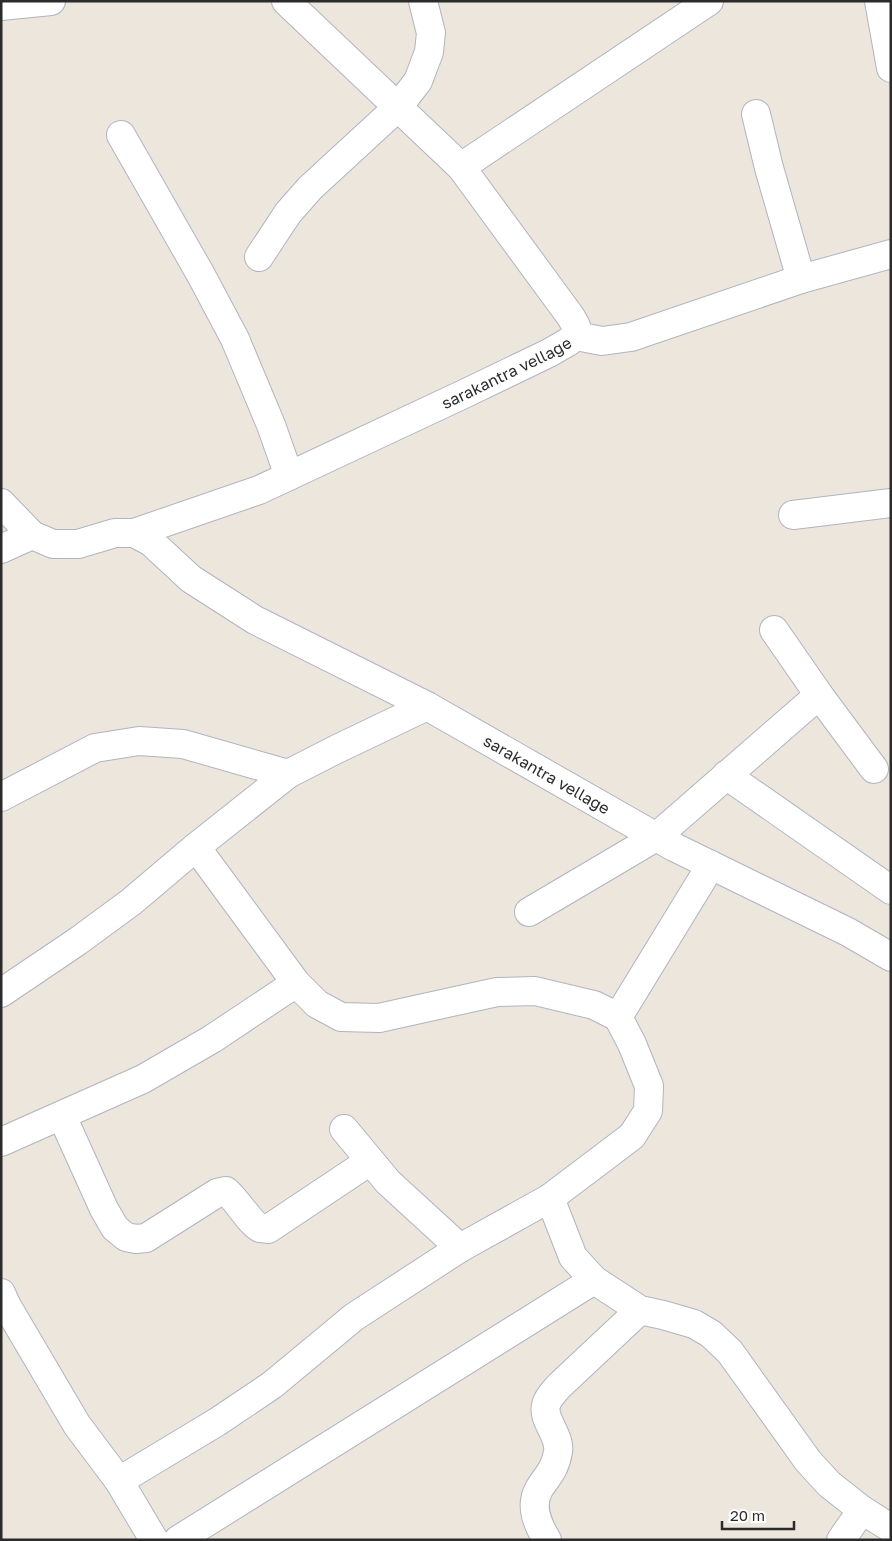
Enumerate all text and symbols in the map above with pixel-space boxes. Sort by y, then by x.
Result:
street label: sarakantra vellage [438,332,575,413]
street label: sarakantra vellage [480,730,614,818]
scale bar [722,1498,794,1530]
text: 20 m [730,1506,765,1524]

